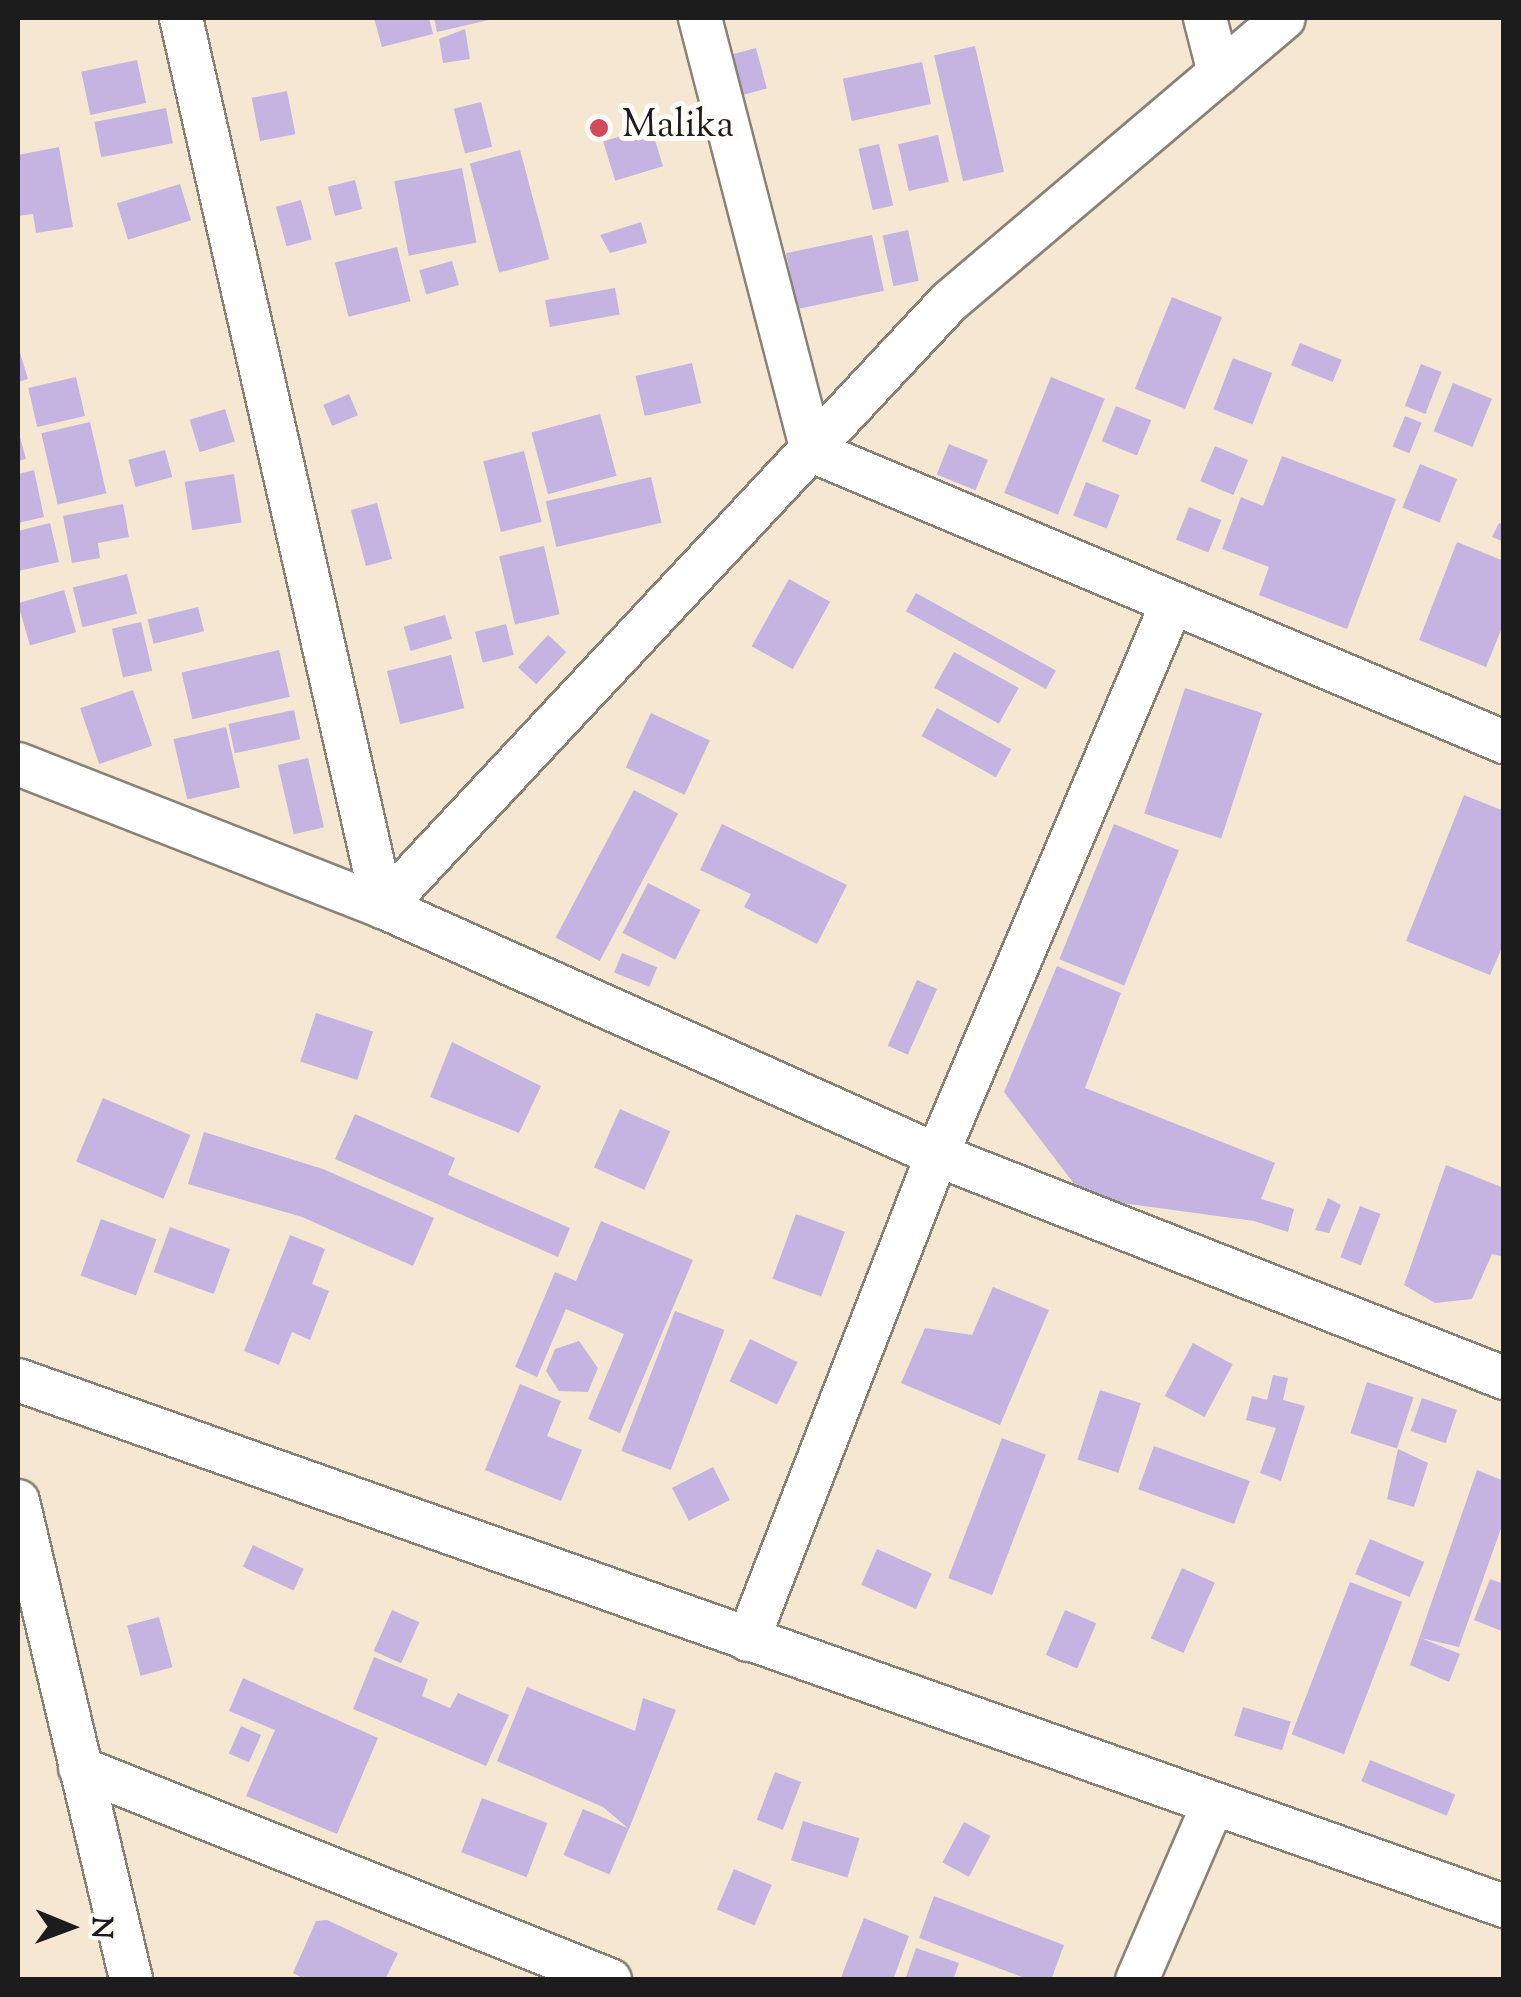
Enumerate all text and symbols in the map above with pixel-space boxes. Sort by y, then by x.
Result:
place label: Malika [622,105,734,151]
marker: Malika [586,115,612,141]
north arrow [20,1877,120,1977]
text: N [80,1916,120,1939]

